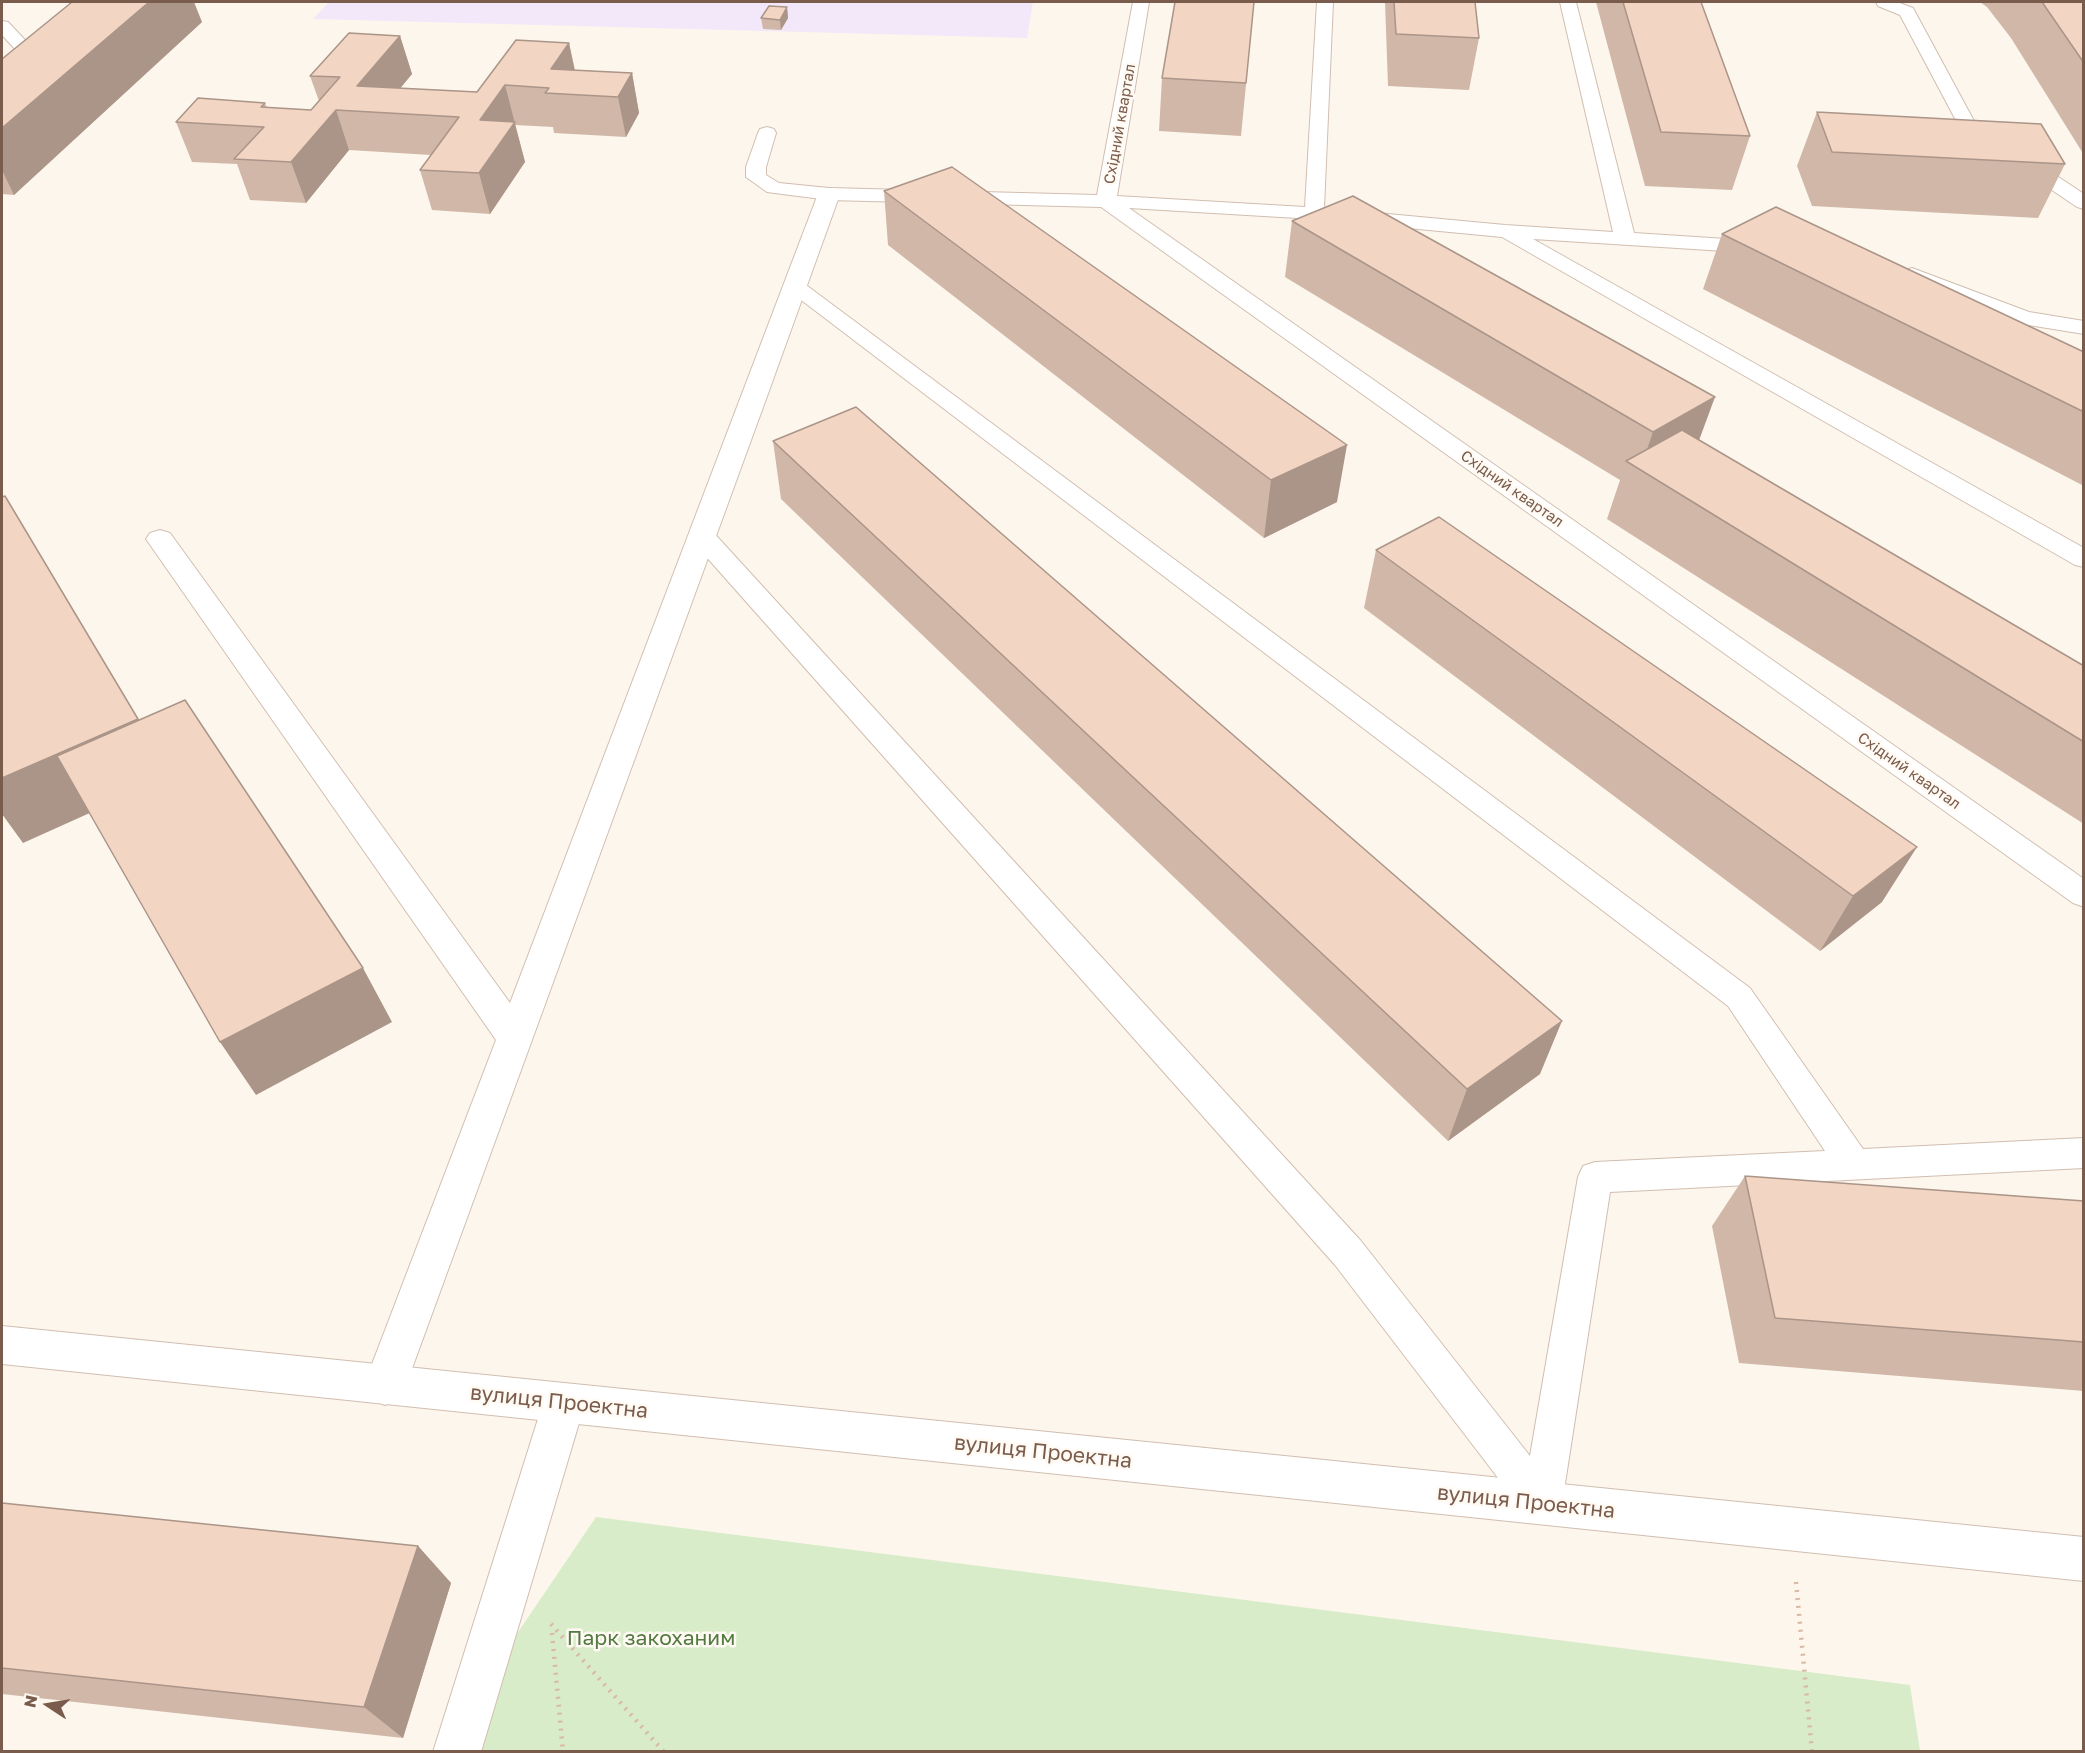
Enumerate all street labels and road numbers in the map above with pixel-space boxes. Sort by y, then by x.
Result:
street label: Східний квартал [1101,63,1139,185]
street label: Східний квартал [1457,447,1567,531]
street label: Східний квартал [1854,729,1964,813]
street label: вулиця Проектна [469,1380,649,1424]
street label: вулиця Проектна [953,1430,1133,1474]
street label: вулиця Проектна [1436,1480,1616,1524]

